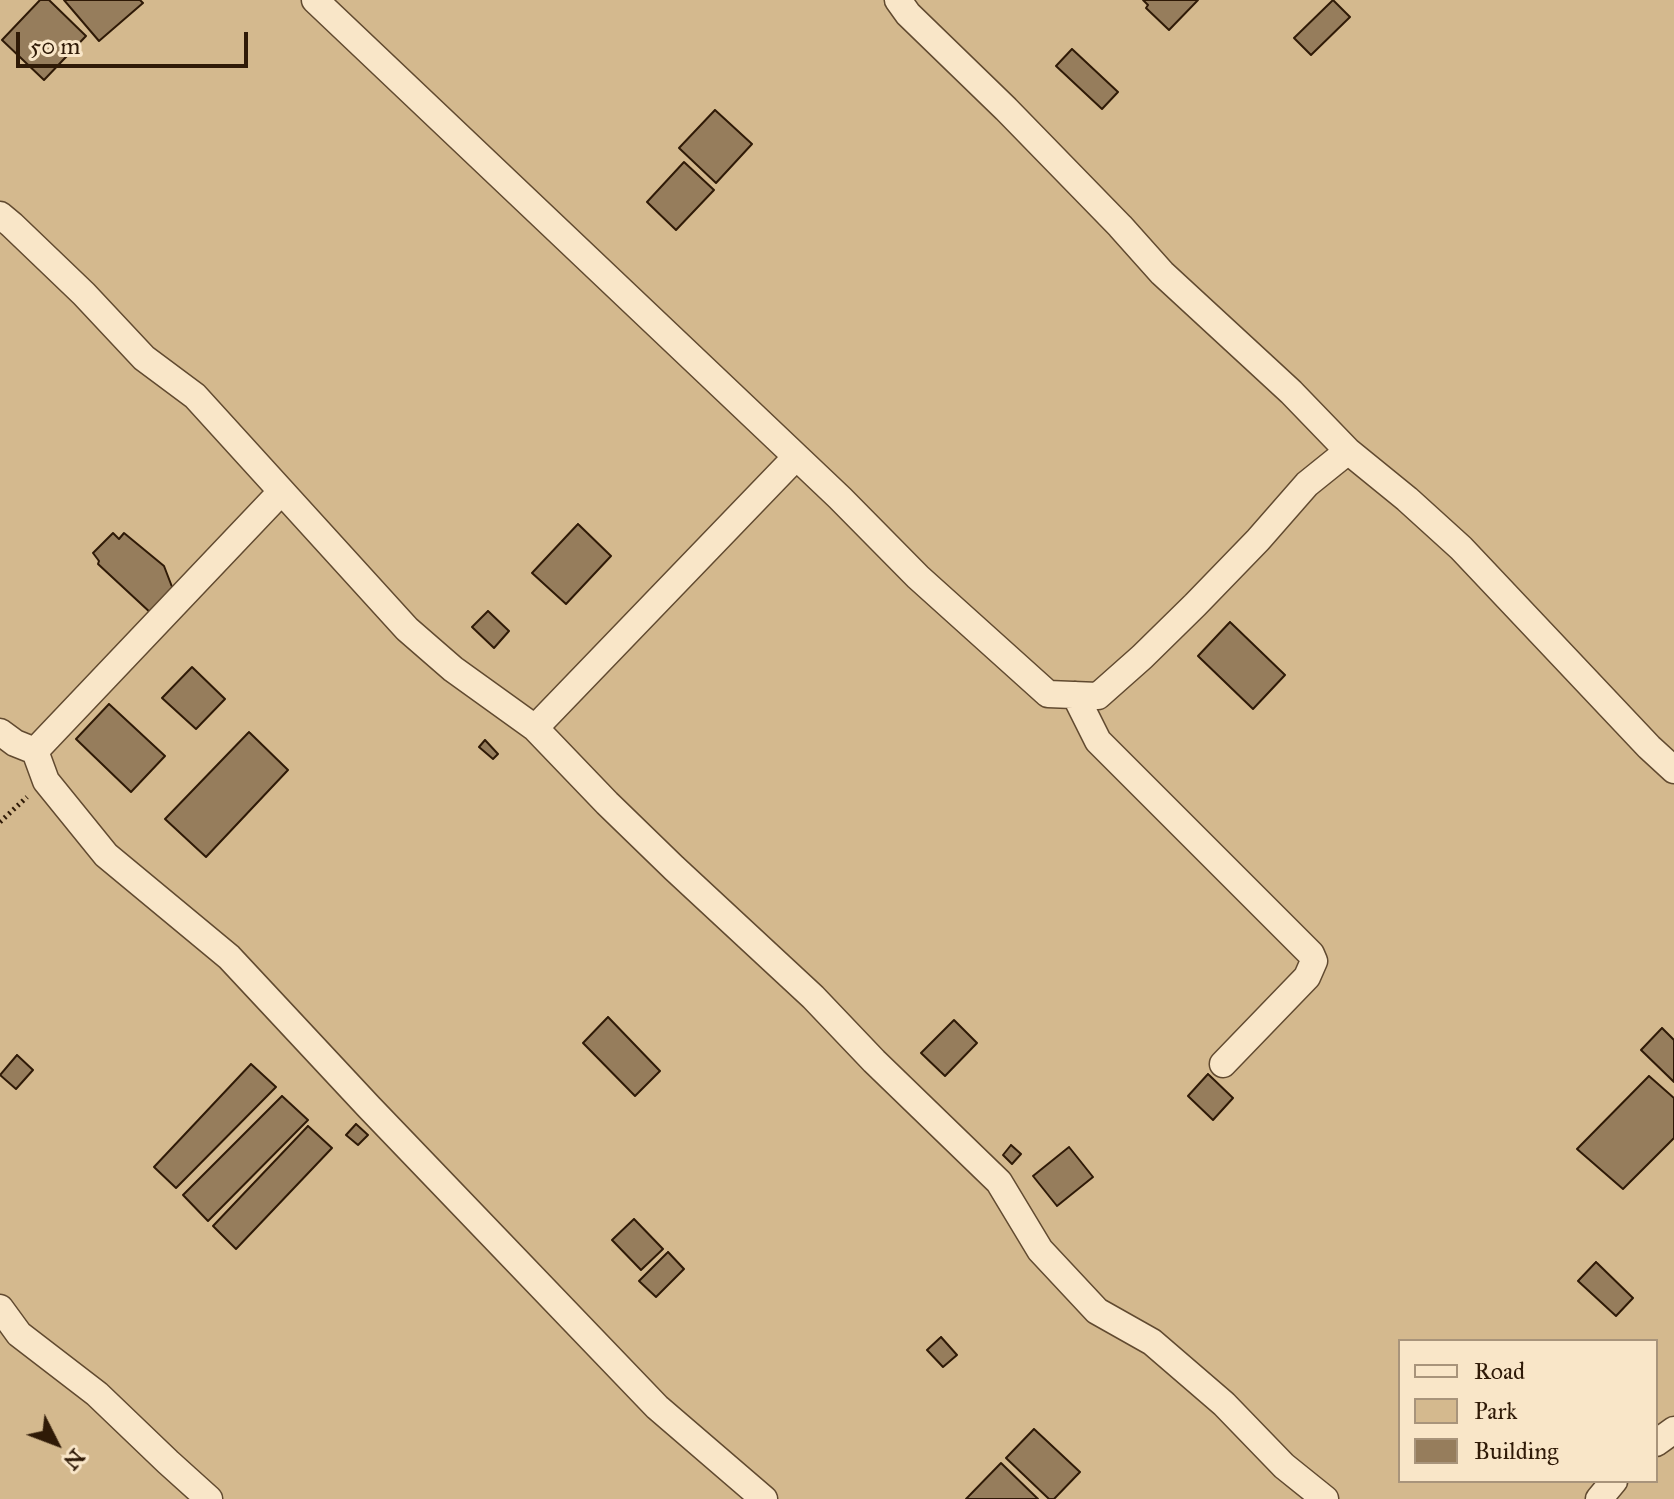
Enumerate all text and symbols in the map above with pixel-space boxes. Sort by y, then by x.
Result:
scale bar [20,16,252,66]
text: 50 m [30,31,80,61]
legend [1398,1339,1658,1483]
text: Road [1474,1356,1525,1386]
text: Park [1474,1396,1517,1426]
north arrow [16,1403,96,1483]
text: Building [1474,1436,1559,1466]
text: N [58,1443,90,1475]

